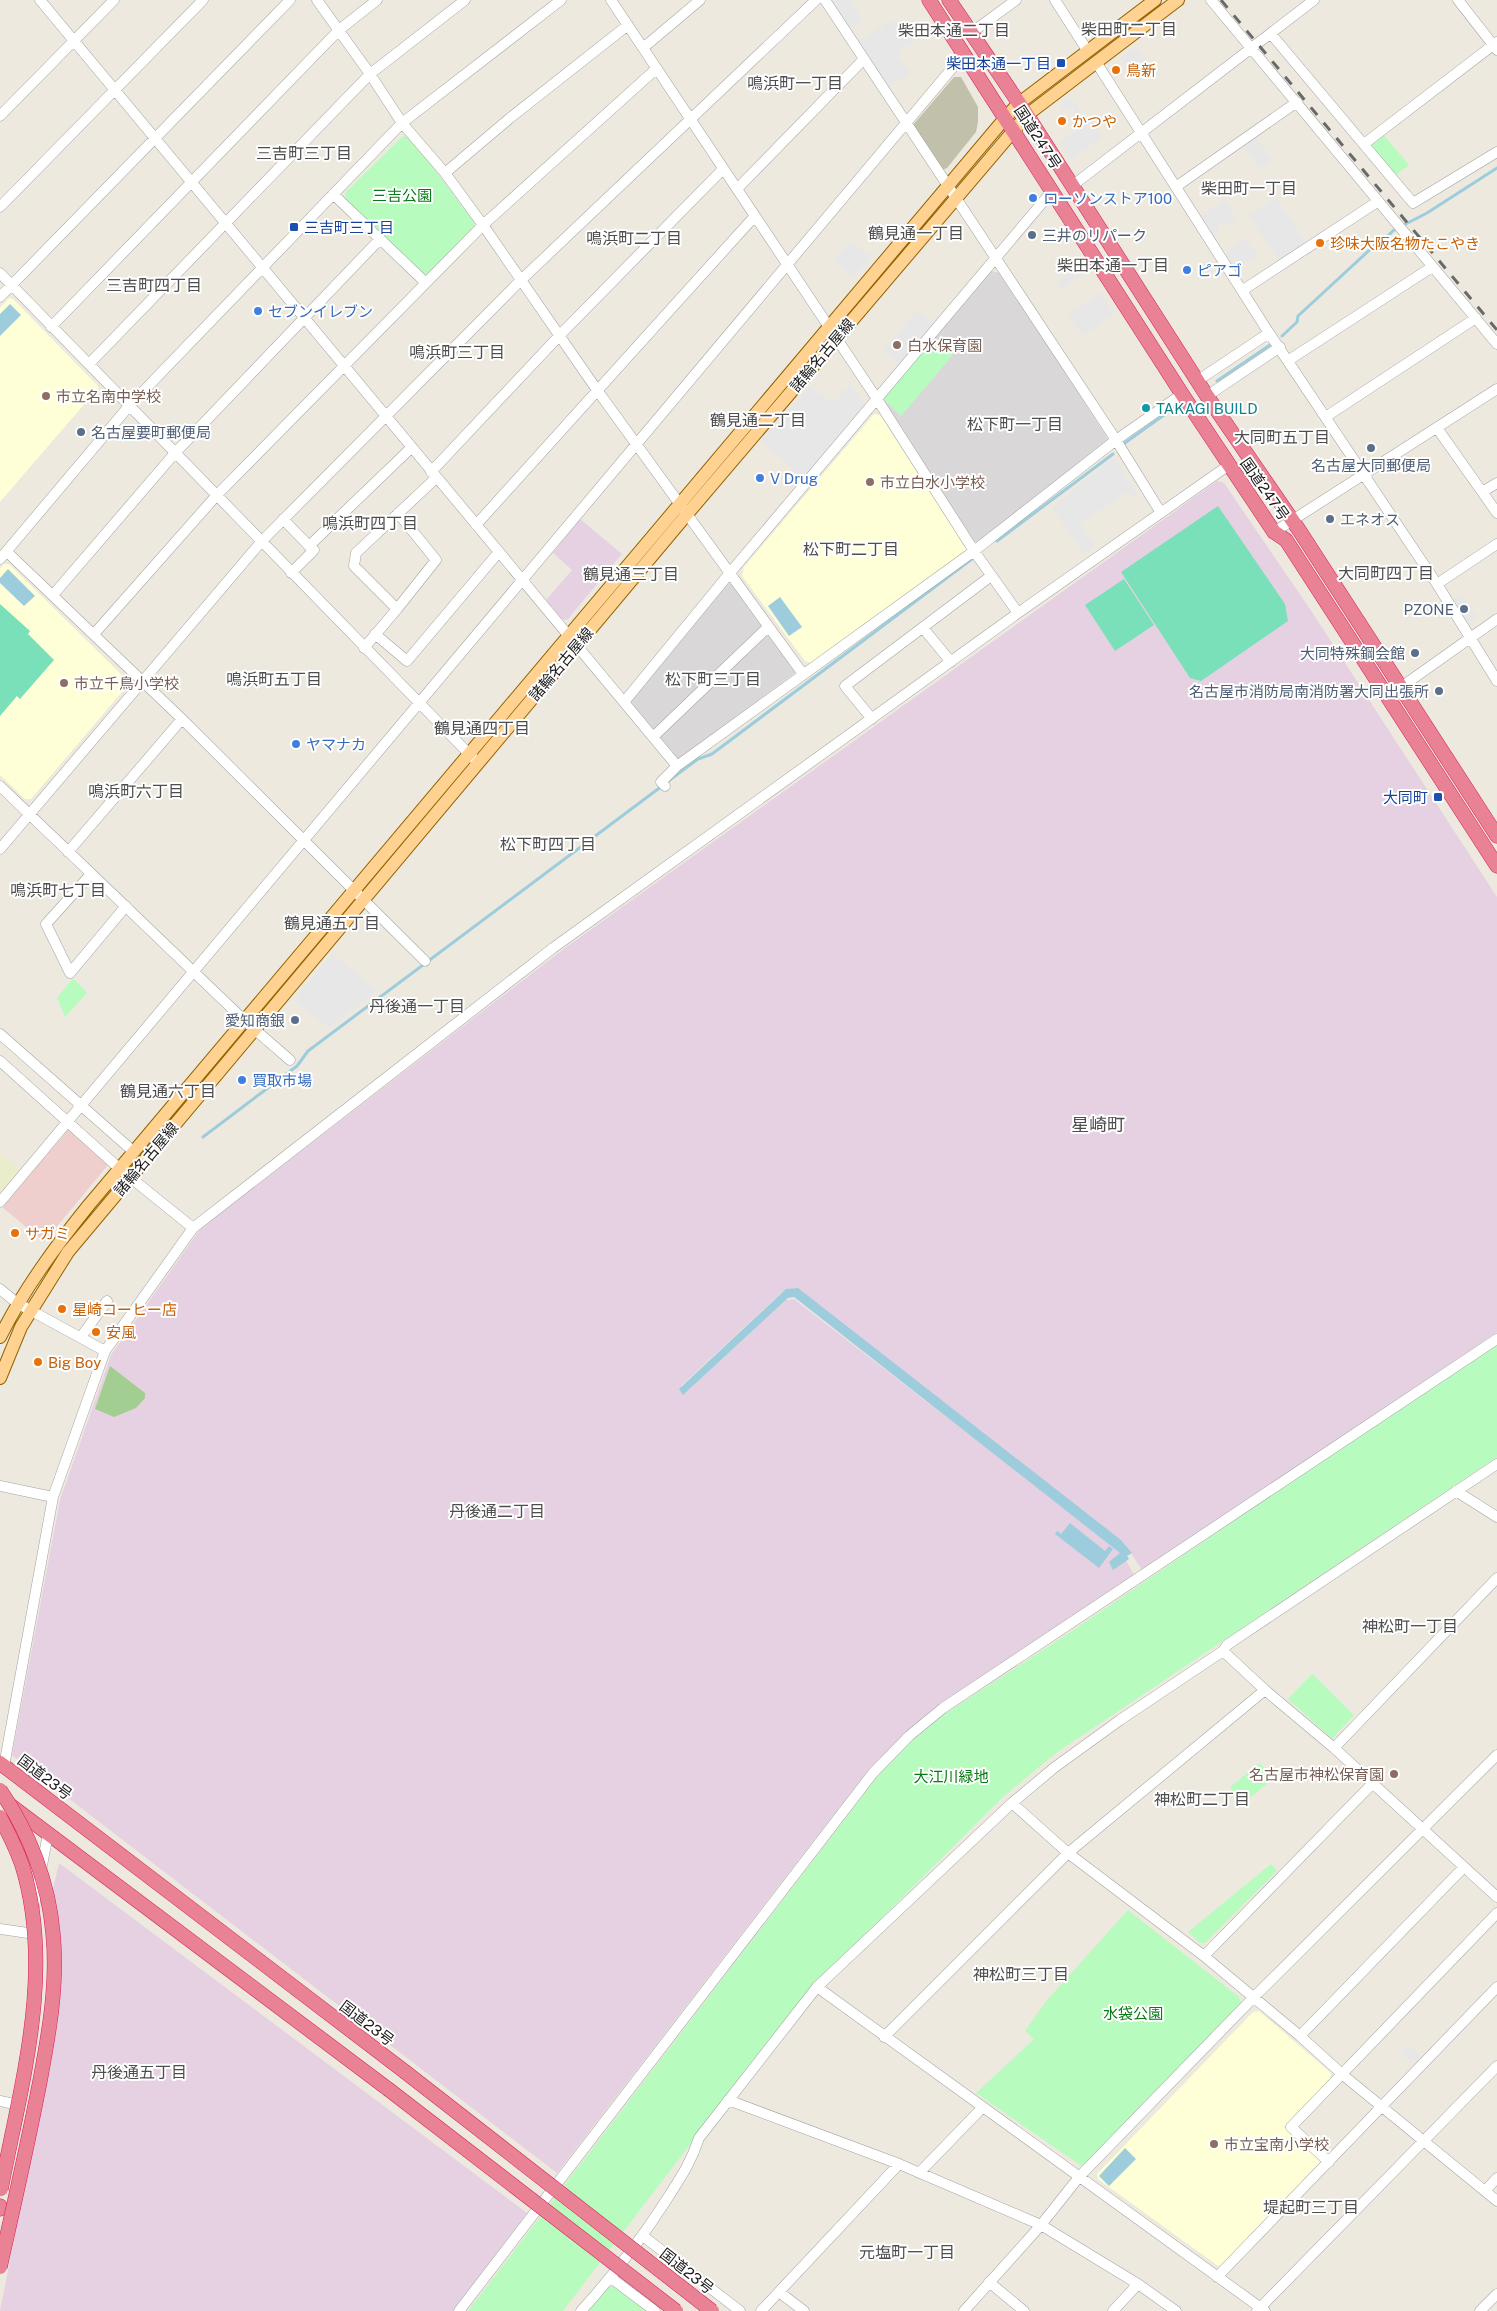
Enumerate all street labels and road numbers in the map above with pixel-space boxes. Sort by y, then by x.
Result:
street label: 国道247号 [1011,102,1065,172]
street label: 諸輪名古屋線 [787,315,857,395]
street label: 国道247号 [1237,454,1293,524]
street label: 諸輪名古屋線 [526,624,596,704]
street label: 諸輪名古屋線 [111,1119,181,1199]
street label: 国道23号 [15,1751,75,1803]
street label: 国道23号 [337,1997,397,2049]
street label: 国道23号 [657,2245,717,2297]

